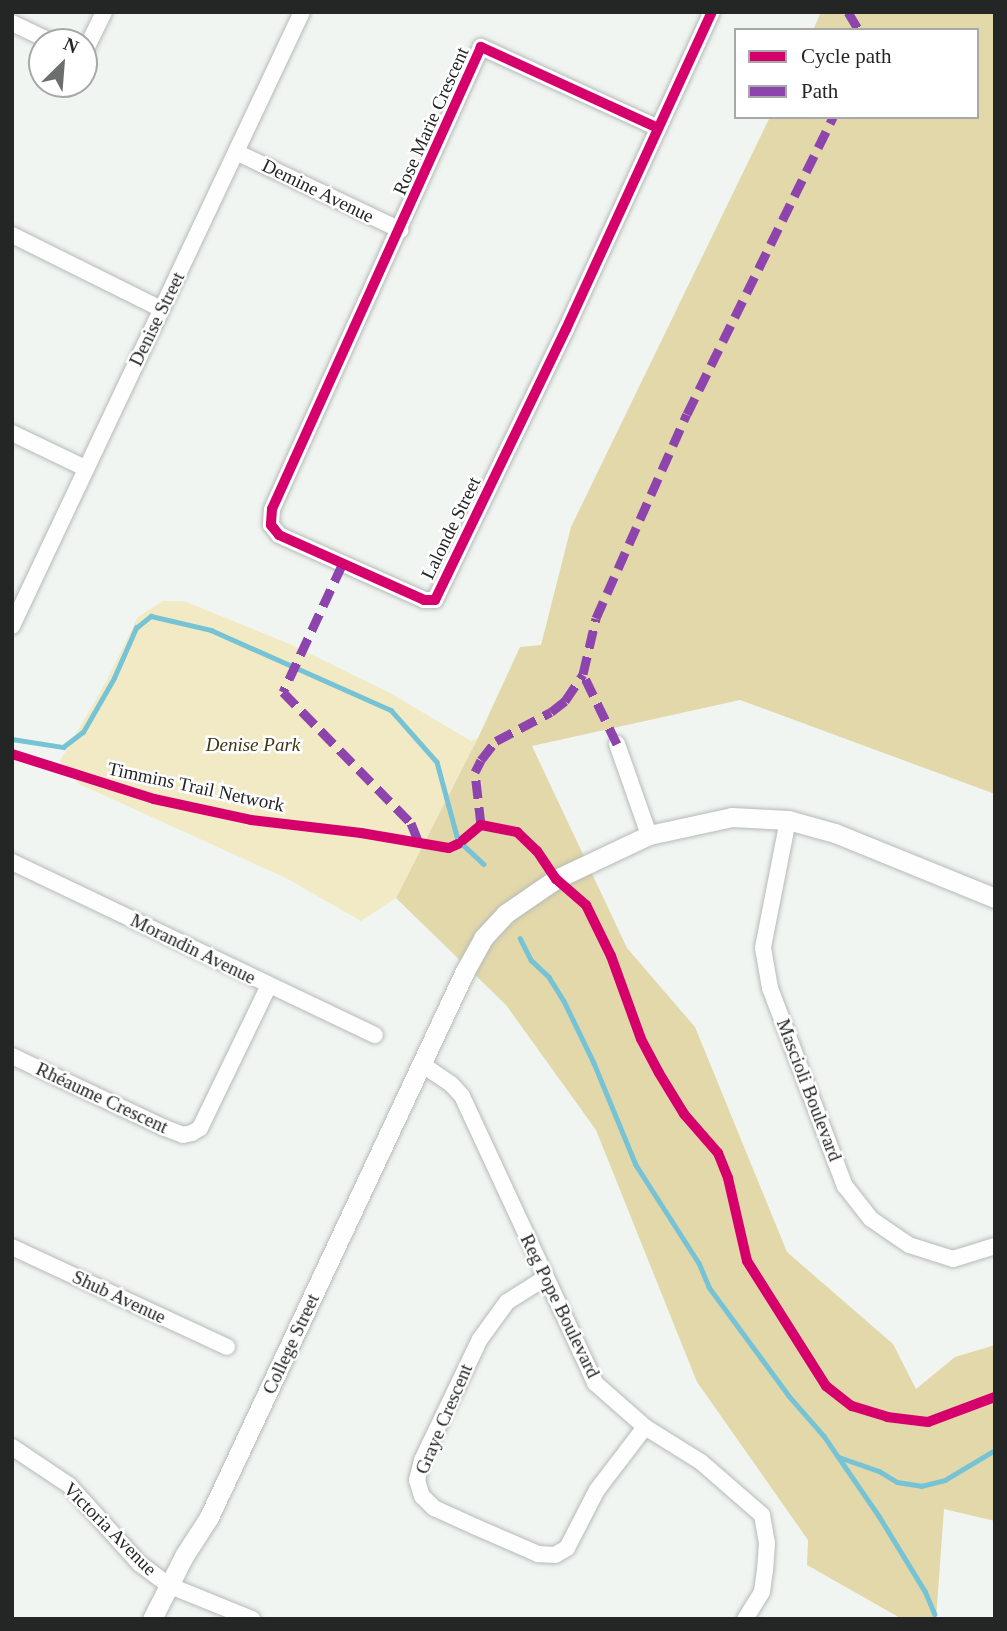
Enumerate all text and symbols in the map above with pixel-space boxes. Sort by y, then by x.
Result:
north arrow [28,28,98,98]
legend [734,28,979,119]
text: N [61,33,82,58]
street label: Rose Marie Crescent [388,44,474,198]
text: Cycle path [801,44,891,68]
text: Path [801,79,838,103]
street label: Demine Avenue [258,154,378,228]
street label: Denise Street [124,268,190,370]
street label: Lalonde Street [416,473,486,583]
park label: Denise Park [206,734,300,756]
street label: Timmins Trail Network [106,757,286,817]
street label: Morandin Avenue [126,909,260,989]
street label: Mascioli Boulevard [771,1016,847,1164]
street label: Rhéaume Crescent [32,1057,172,1139]
street label: Reg Pope Boulevard [515,1230,605,1382]
street label: Shub Avenue [68,1265,170,1329]
street label: College Street [258,1290,324,1398]
street label: Graye Crescent [411,1360,477,1478]
street label: Victoria Avenue [58,1477,162,1581]

